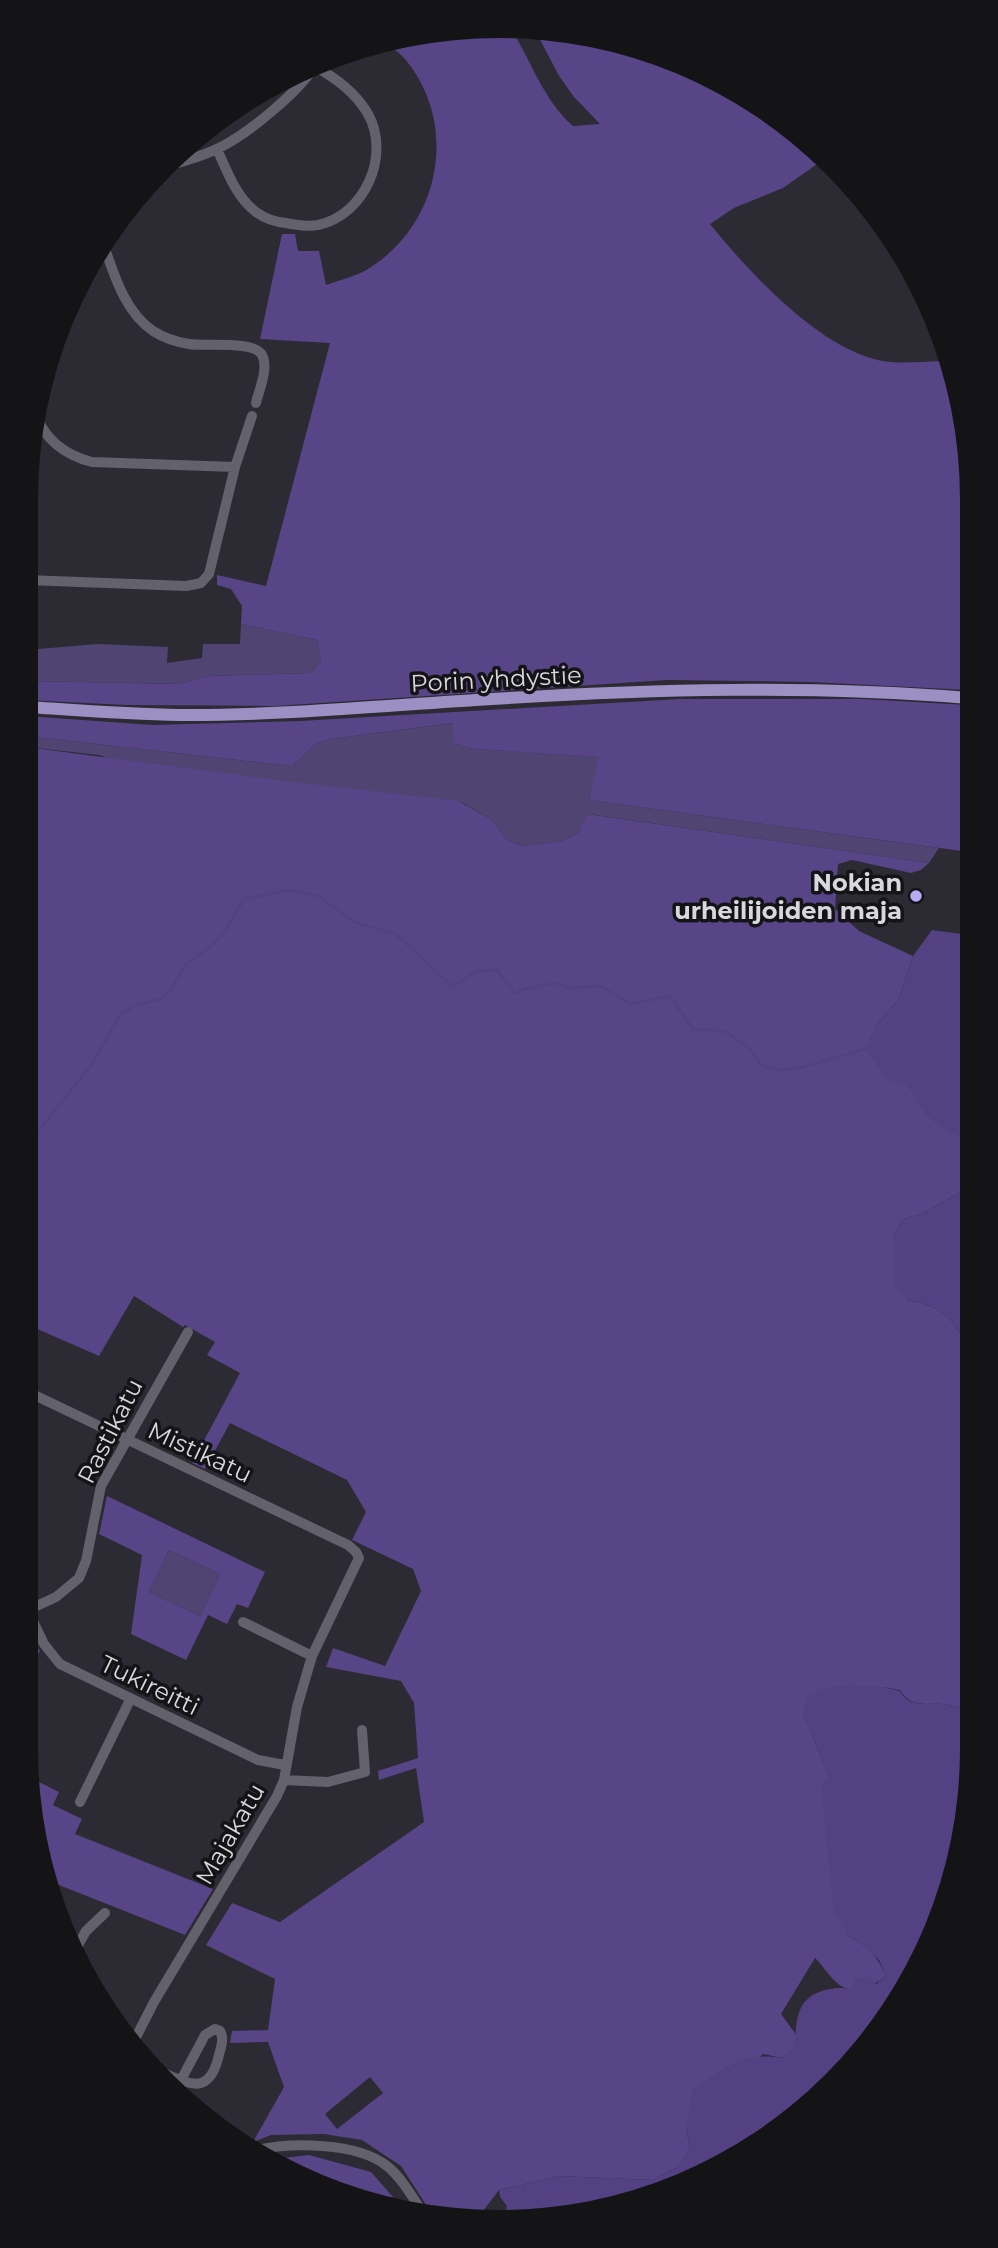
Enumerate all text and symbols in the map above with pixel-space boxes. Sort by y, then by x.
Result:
street label: Porin yhdystie [410,660,582,698]
place label: Nokian urheilijoiden maja [674,868,902,925]
marker: Nokian urheilijoiden maja [908,888,924,904]
street label: Rastikatu [71,1374,149,1488]
street label: Mistikatu [143,1415,257,1489]
street label: Tukireitti [96,1649,204,1721]
street label: Majakatu [189,1778,271,1890]

